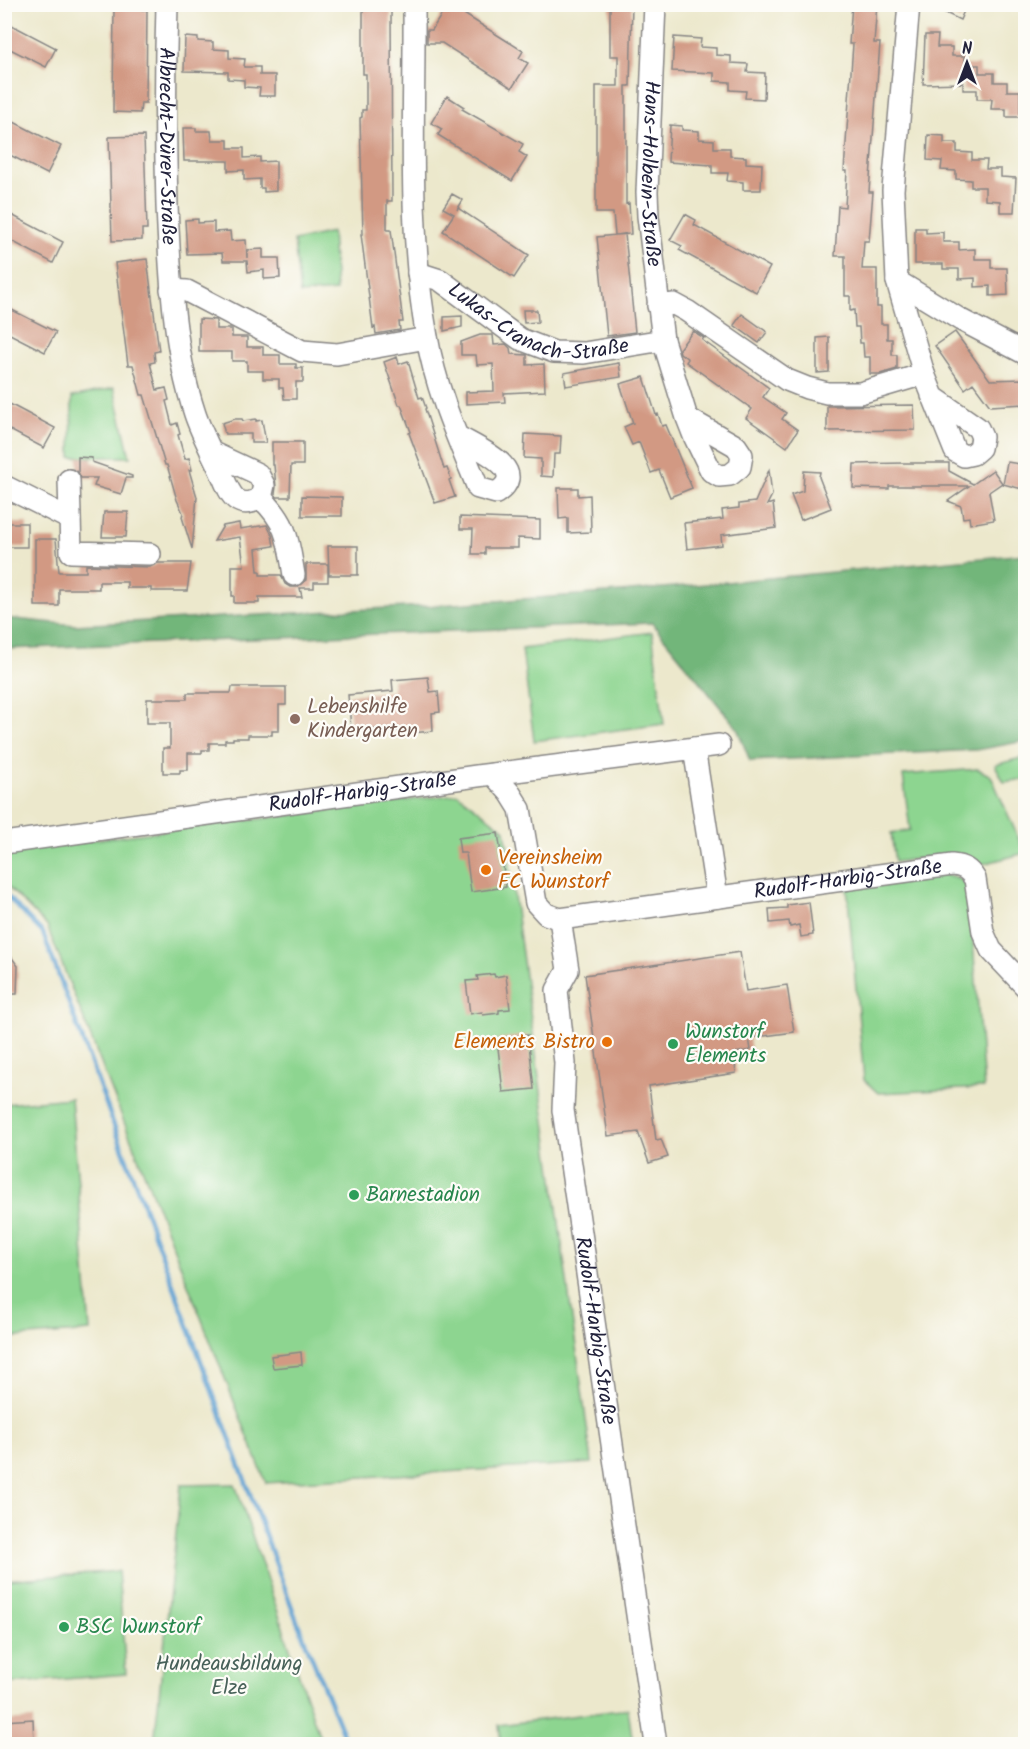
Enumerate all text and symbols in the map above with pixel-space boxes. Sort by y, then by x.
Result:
north arrow [937,33,997,93]
text: N [962,37,972,62]
street label: Albrecht-Dürer-Straße [149,47,185,246]
street label: Hans-Holbein-Straße [630,80,671,269]
street label: Lukas-Cranach-Straße [440,274,632,370]
place label: Lebenshilfe Kindergarten [307,691,418,748]
marker: Lebenshilfe Kindergarten [288,712,302,726]
street label: Rudolf-Harbig-Straße [266,763,459,822]
place label: Vereinsheim FC Wunstorf [498,842,611,899]
street label: Rudolf-Harbig-Straße [752,850,944,909]
marker: Vereinsheim FC Wunstorf [479,863,493,877]
place label: Wunstorf Elements [685,1016,766,1073]
place label: Elements Bistro [453,1026,595,1059]
marker: Elements Bistro [600,1035,614,1049]
marker: Wunstorf Elements [666,1037,680,1051]
place label: Barnestadion [366,1179,480,1212]
marker: Barnestadion [347,1188,361,1202]
street label: Rudolf-Harbig-Straße [565,1235,626,1427]
place label: BSC Wunstorf [76,1611,203,1644]
marker: BSC Wunstorf [57,1620,71,1634]
park label: Hundeausbildung Elze [155,1648,303,1705]

